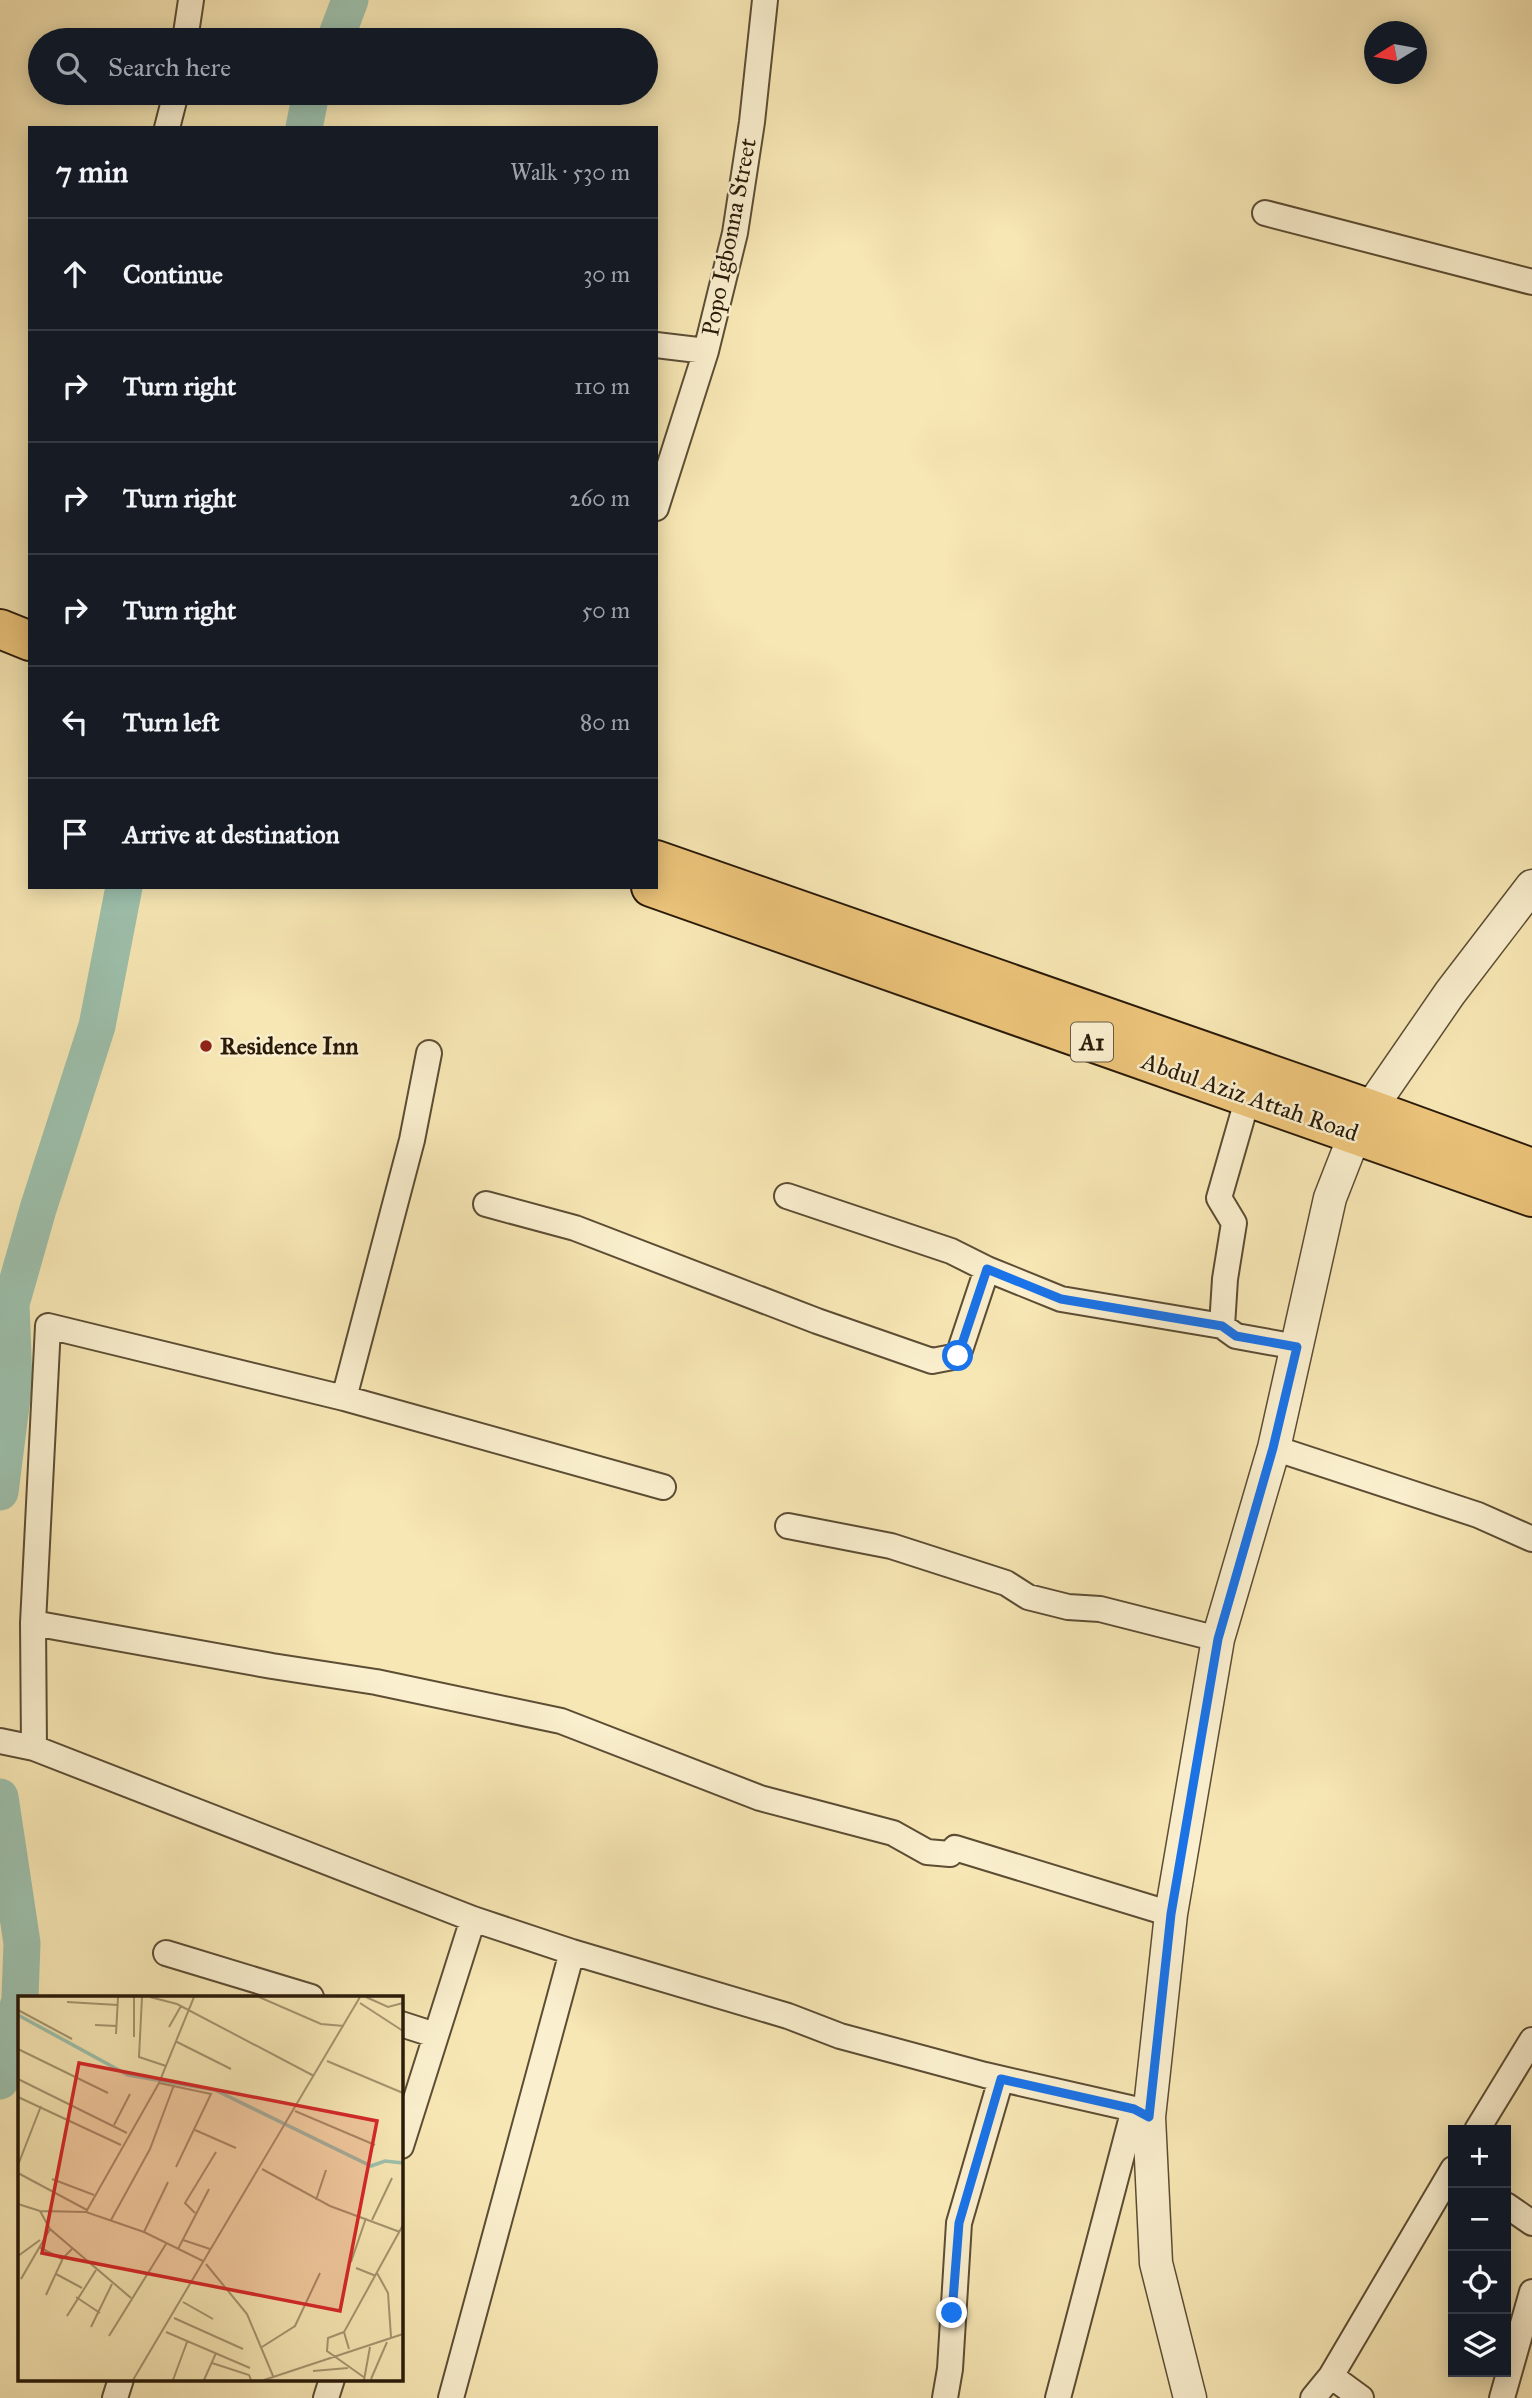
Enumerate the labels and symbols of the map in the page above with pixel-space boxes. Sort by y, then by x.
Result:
north arrow [1364,21,1427,84]
street label: Popo Igbonna Street [695,135,763,339]
road number: A1 [1071,1023,1113,1062]
place label: Residence Inn [220,1031,359,1061]
marker: Residence Inn [198,1038,214,1054]
street label: Abdul Aziz Attah Road [1137,1046,1362,1148]
route start [942,1340,973,1371]
inset map [18,1996,402,2380]
route end [936,2297,967,2328]

